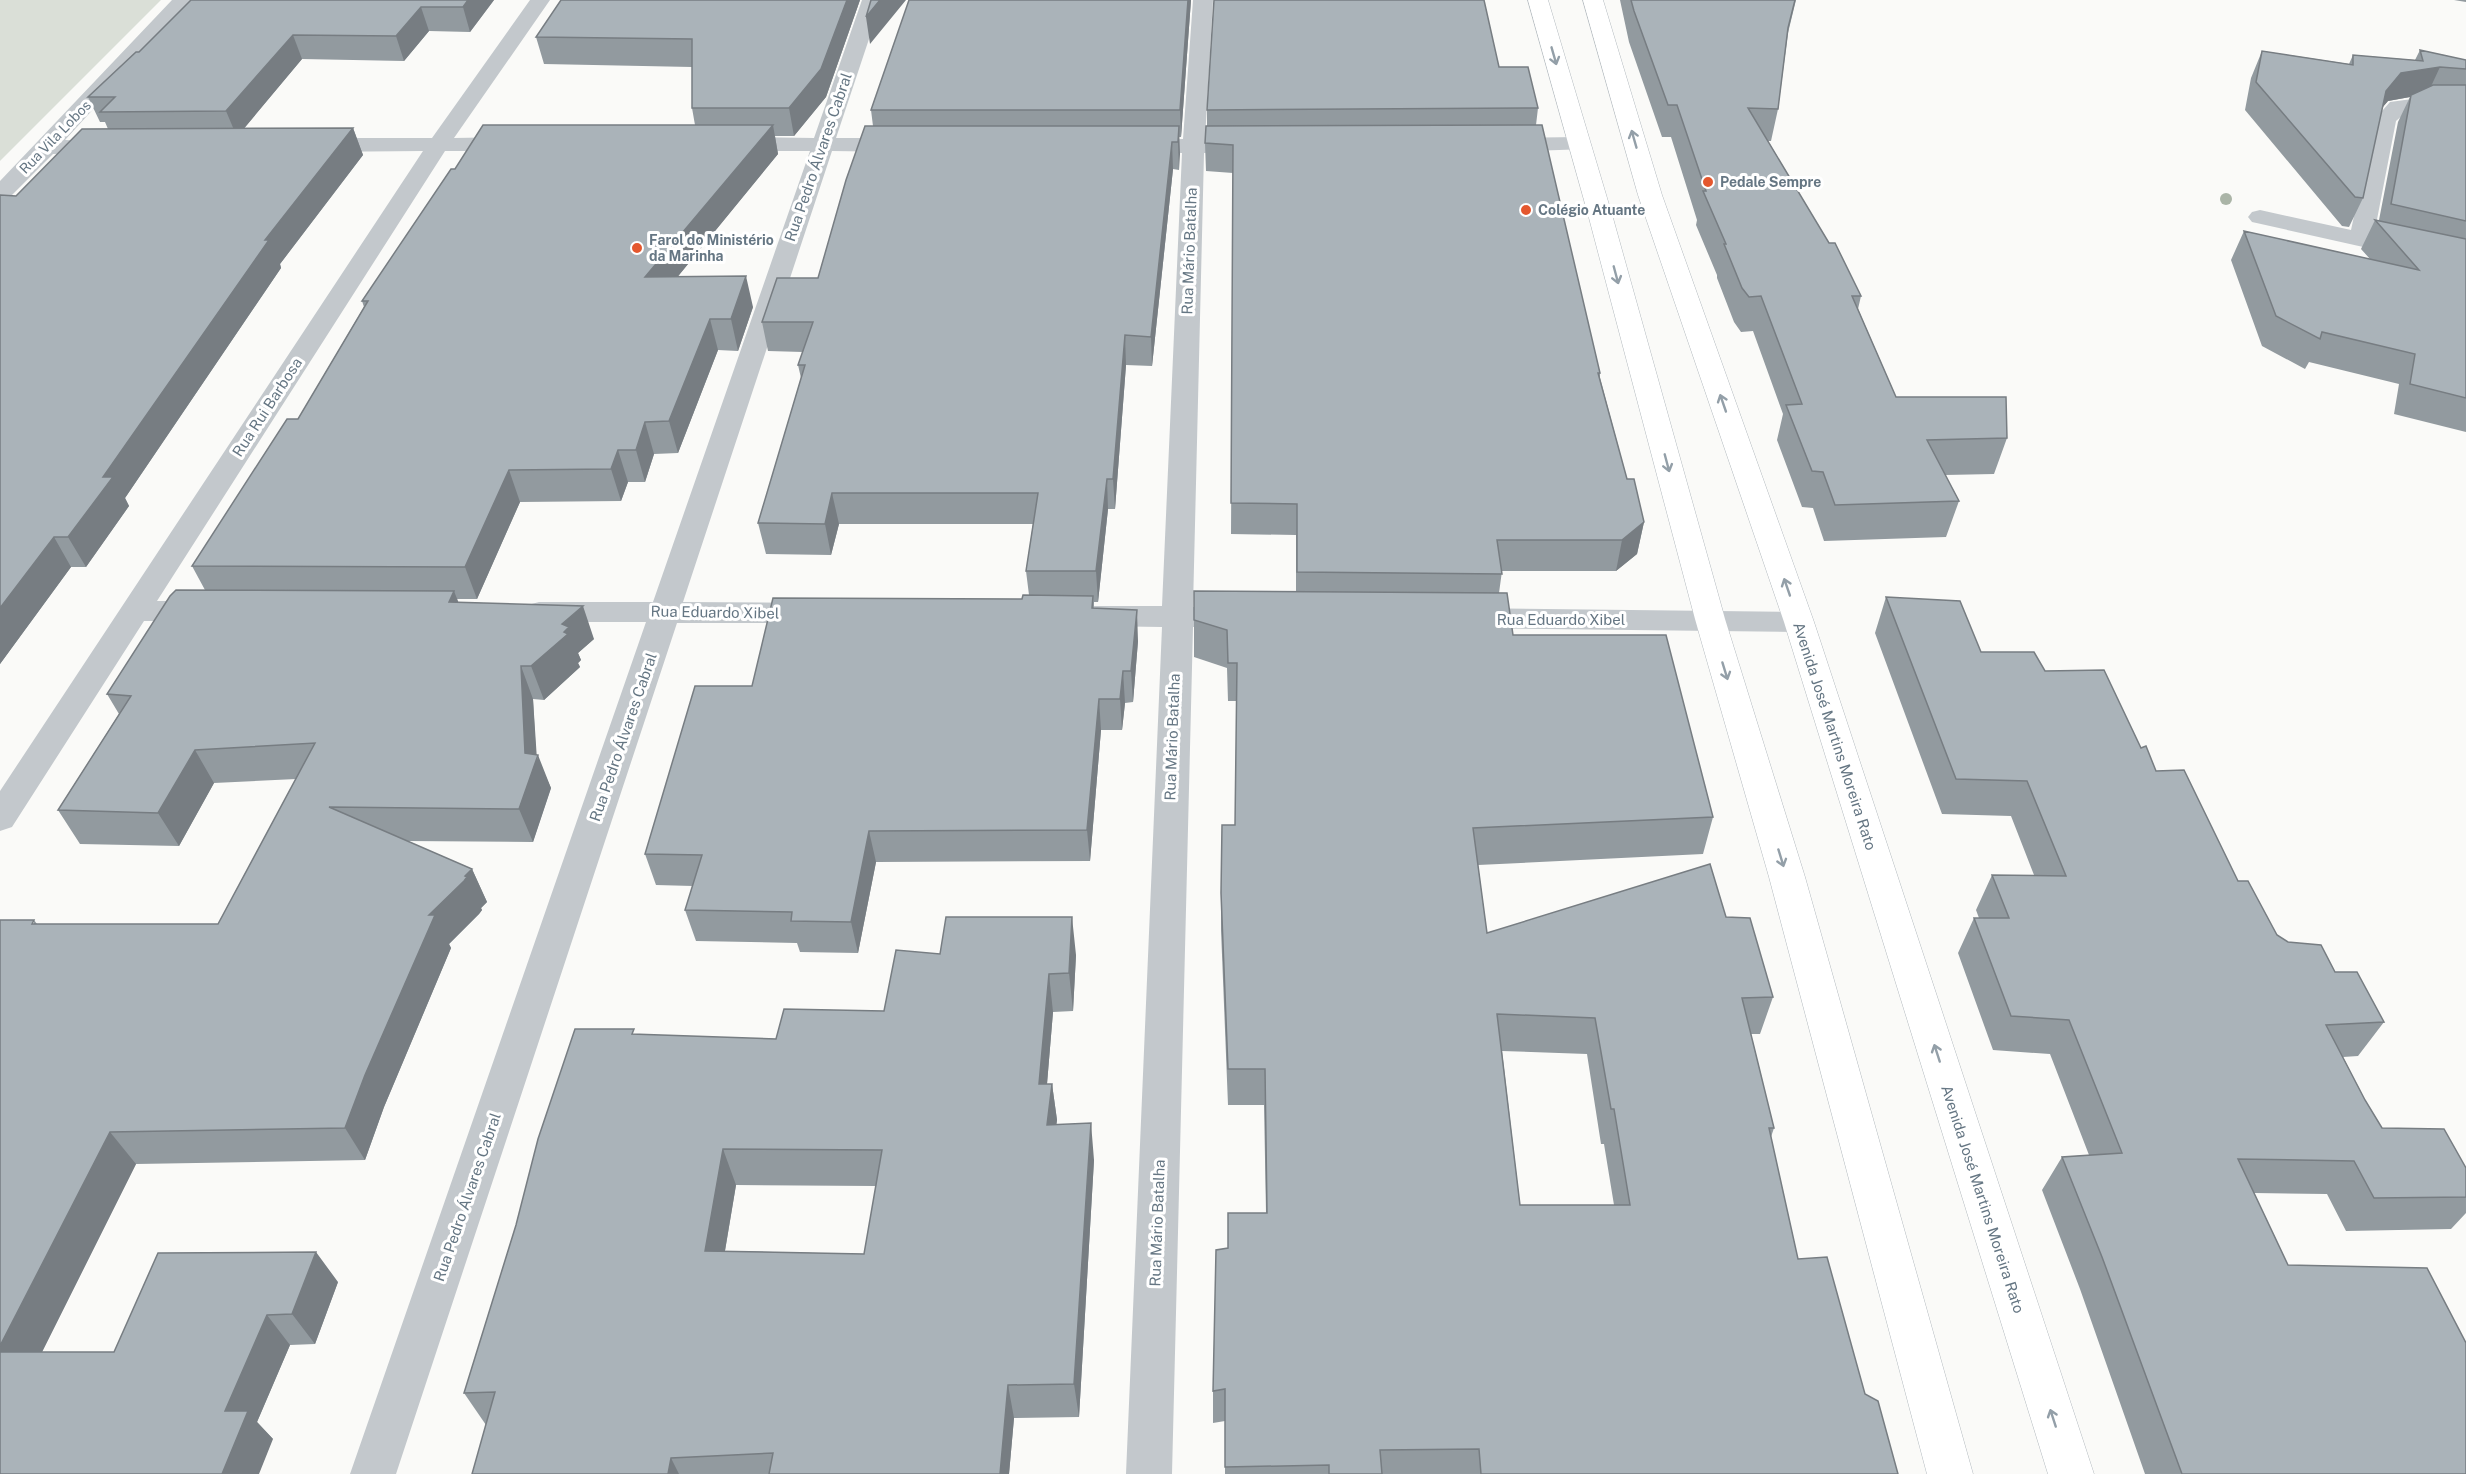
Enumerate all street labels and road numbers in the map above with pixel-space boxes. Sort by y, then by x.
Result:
street label: Rua Pedro Álvares Cabral [781,70,855,244]
street label: Rua Vila Lobos [16,97,94,177]
street label: Rua Mário Batalha [1178,187,1200,315]
street label: Rua Rui Barbosa [229,354,305,460]
street label: Rua Eduardo Xibel [651,602,779,622]
street label: Rua Eduardo Xibel [1497,611,1625,628]
street label: Avenida José Martins Moreira Rato [1790,620,1880,852]
street label: Rua Pedro Álvares Cabral [586,650,660,824]
street label: Rua Mário Batalha [1161,673,1183,801]
street label: Avenida José Martins Moreira Rato [1938,1083,2028,1315]
street label: Rua Pedro Álvares Cabral [430,1110,504,1284]
street label: Rua Mário Batalha [1146,1159,1168,1287]

